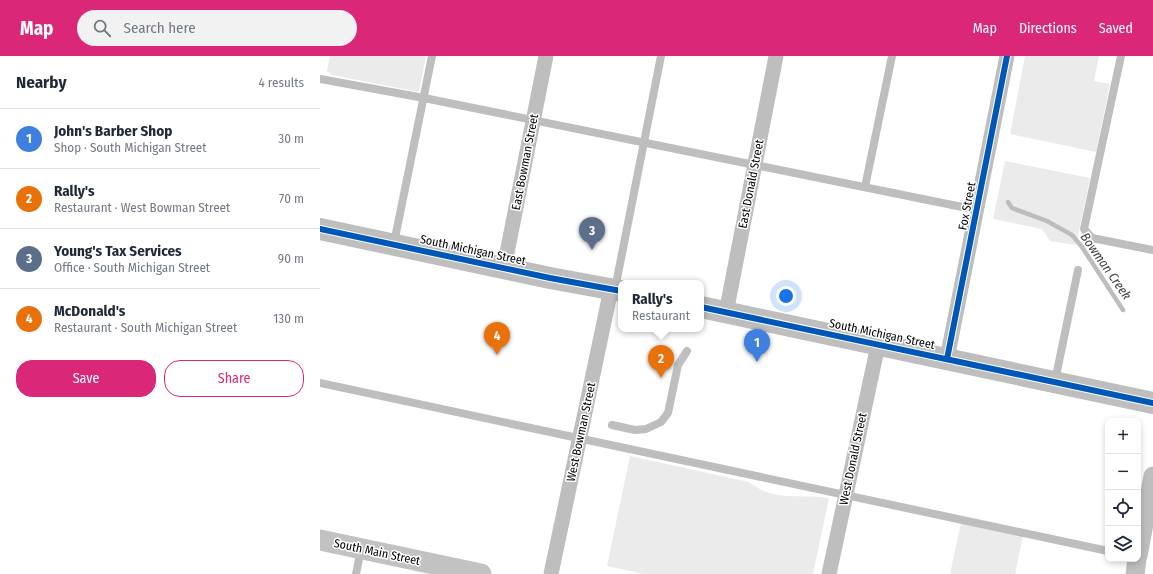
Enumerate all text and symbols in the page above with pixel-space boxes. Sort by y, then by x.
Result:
search box [77,10,357,46]
text: Map [20,17,53,40]
icon: search [91,17,113,39]
text: Search here [123,19,196,37]
text: Map [973,20,997,37]
text: Directions [1019,20,1077,37]
text: Saved [1099,20,1133,37]
text: Nearby [16,72,67,93]
text: 4 results [258,75,304,90]
street label: East Bowman Street [509,113,541,211]
text: John's Barber Shop [54,122,172,140]
text: 1 [26,131,32,146]
text: 30 m [278,131,304,146]
street label: East Donald Street [736,138,767,230]
text: Shop · South Michigan Street [54,140,206,155]
street label: Fox Street [955,181,979,231]
text: Rally's [54,182,95,200]
text: 2 [26,191,32,206]
text: 70 m [279,191,304,206]
text: Restaurant · West Bowman Street [54,200,230,215]
pin: 3 [579,217,605,250]
water label: Bowman Creek [1077,230,1135,303]
street label: South Michigan Street [419,232,527,268]
text: Young's Tax Services [54,242,182,260]
text: 3 [26,251,32,266]
text: 90 m [278,251,304,266]
text: Office · South Michigan Street [54,260,210,275]
popup [618,280,704,332]
your location [776,286,796,306]
text: Rally's [632,290,673,308]
text: McDonald's [54,302,125,320]
text: Restaurant [632,308,690,323]
text: 4 [26,311,32,326]
text: 130 m [273,311,304,326]
street label: South Michigan Street [828,316,936,352]
text: Restaurant · South Michigan Street [54,320,237,335]
pin: 4 [484,322,510,355]
pin: 1 [744,329,770,362]
pin: 2 [648,345,674,378]
button: Save [16,360,156,397]
button: Share [164,360,304,397]
street label: West Bowman Street [564,381,598,483]
street label: West Donald Street [836,412,870,506]
map controls [1105,418,1141,562]
button: + [1105,418,1141,454]
button: − [1105,454,1141,490]
button: locate [1105,490,1141,526]
button: layers [1105,526,1141,562]
street label: South Main Street [333,536,421,568]

